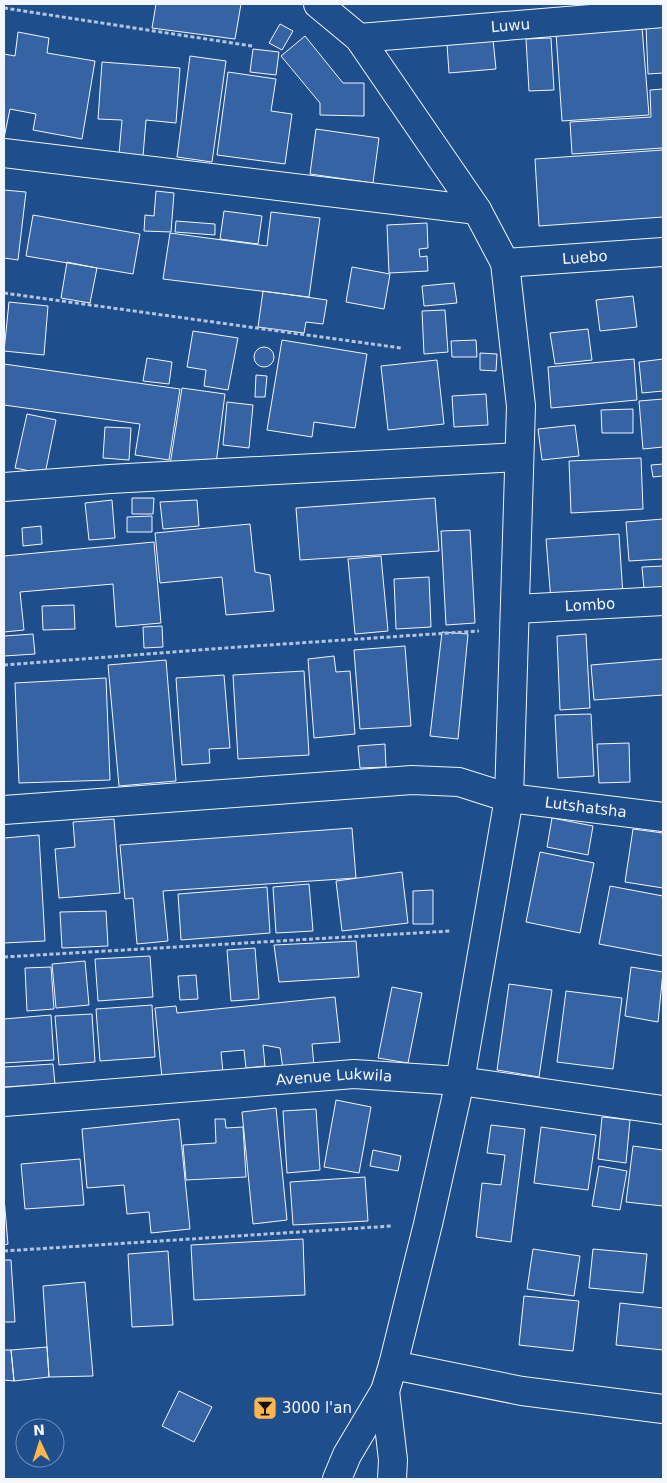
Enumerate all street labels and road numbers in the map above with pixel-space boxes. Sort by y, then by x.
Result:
street label: Luwu [490,15,531,36]
street label: Luebo [561,247,608,268]
street label: Lombo [564,595,616,615]
street label: Lutshatsha [544,793,628,821]
street label: Avenue Lukwila [275,1065,393,1089]

